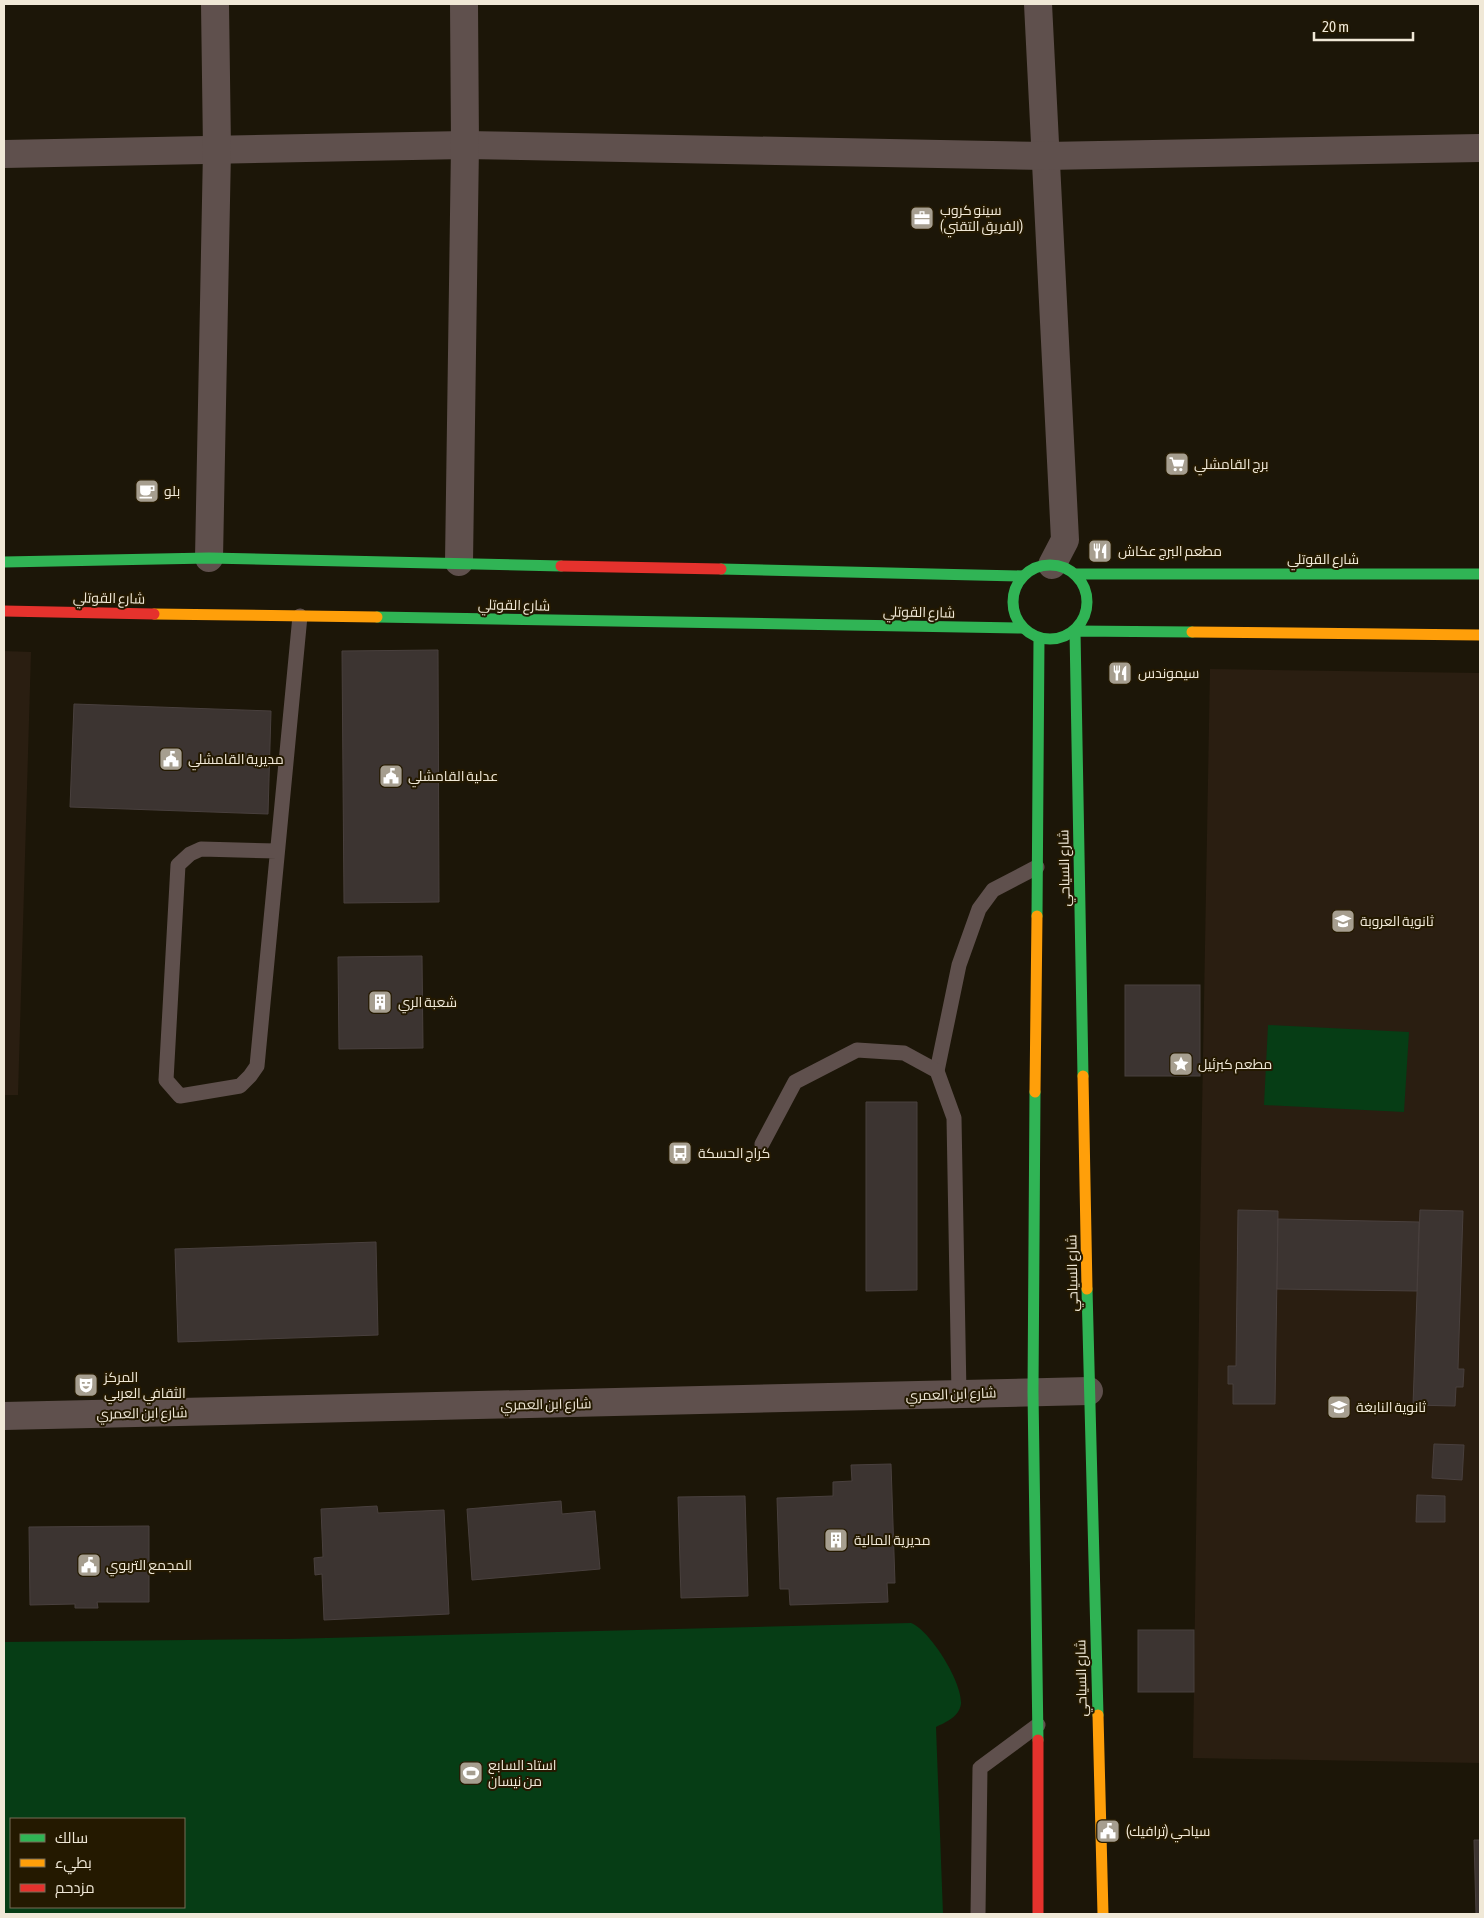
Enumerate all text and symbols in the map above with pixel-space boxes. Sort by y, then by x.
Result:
scale bar [1314,10,1413,42]
text: 20 m [1322,18,1349,35]
place label: سينو كروب (الفريق التقني) [940,202,1023,238]
office icon: سينو كروب (الفريق التقني) [909,205,935,231]
supermarket icon: برج القامشلي [1164,451,1190,477]
place label: برج القامشلي [1194,456,1268,476]
cafe icon: بلو [134,478,160,504]
place label: بلو [164,483,180,499]
restaurant icon: مطعم البرج عكاش [1087,538,1113,564]
place label: مطعم البرج عكاش [1118,543,1222,561]
street label: شارع القوتلي [1287,551,1359,571]
street label: شارع القوتلي [73,589,145,611]
street label: شارع القوتلي [478,596,550,618]
street label: شارع القوتلي [883,603,955,625]
restaurant icon: سيموندس [1107,660,1133,686]
place label: سيموندس [1138,665,1199,681]
public building icon: مديرية القامشلي [158,746,184,772]
place label: مديرية القامشلي [188,751,284,771]
public building icon: عدلية القامشلي [378,763,404,789]
place label: عدلية القامشلي [408,768,498,788]
street label: شارع السياحي [1055,829,1077,907]
school or university icon: ثانوية العروبة [1330,908,1356,934]
place label: ثانوية العروبة [1360,913,1434,929]
building icon: شعبة الري [367,989,393,1015]
place label: شعبة الري [398,994,457,1014]
place icon: مطعم كبرئيل [1168,1051,1194,1077]
place label: مطعم كبرئيل [1198,1056,1272,1074]
bus stop icon: كراج الحسكة [667,1140,693,1166]
place label: كراج الحسكة [698,1145,770,1162]
street label: شارع السياحي [1063,1234,1085,1312]
place label: المركز الثقافي العربي [103,1369,186,1405]
theatre icon: المركز الثقافي العربي [73,1372,99,1398]
street label: شارع ابن العمري [905,1384,997,1408]
school or university icon: ثانوية النابغة [1326,1394,1352,1420]
street label: شارع ابن العمري [500,1395,592,1417]
place label: ثانوية النابغة [1356,1399,1426,1415]
street label: شارع ابن العمري [96,1404,188,1426]
building icon: مديرية المالية [823,1527,849,1553]
place label: مديرية المالية [854,1532,931,1548]
public building icon: المجمع التربوي [76,1552,102,1578]
place label: المجمع التربوي [106,1557,192,1577]
street label: شارع السياحي [1072,1639,1094,1717]
place label: استاد السابع من نيسان [488,1757,557,1789]
sports icon: استاد السابع من نيسان [458,1760,484,1786]
legend [10,1818,185,1908]
public building icon: سياحي (ترافيك) [1095,1818,1121,1844]
place label: سياحي (ترافيك) [1126,1823,1210,1843]
text: سالك [55,1829,88,1846]
text: بطيء [55,1854,92,1875]
text: مزدحم [55,1879,95,1898]

